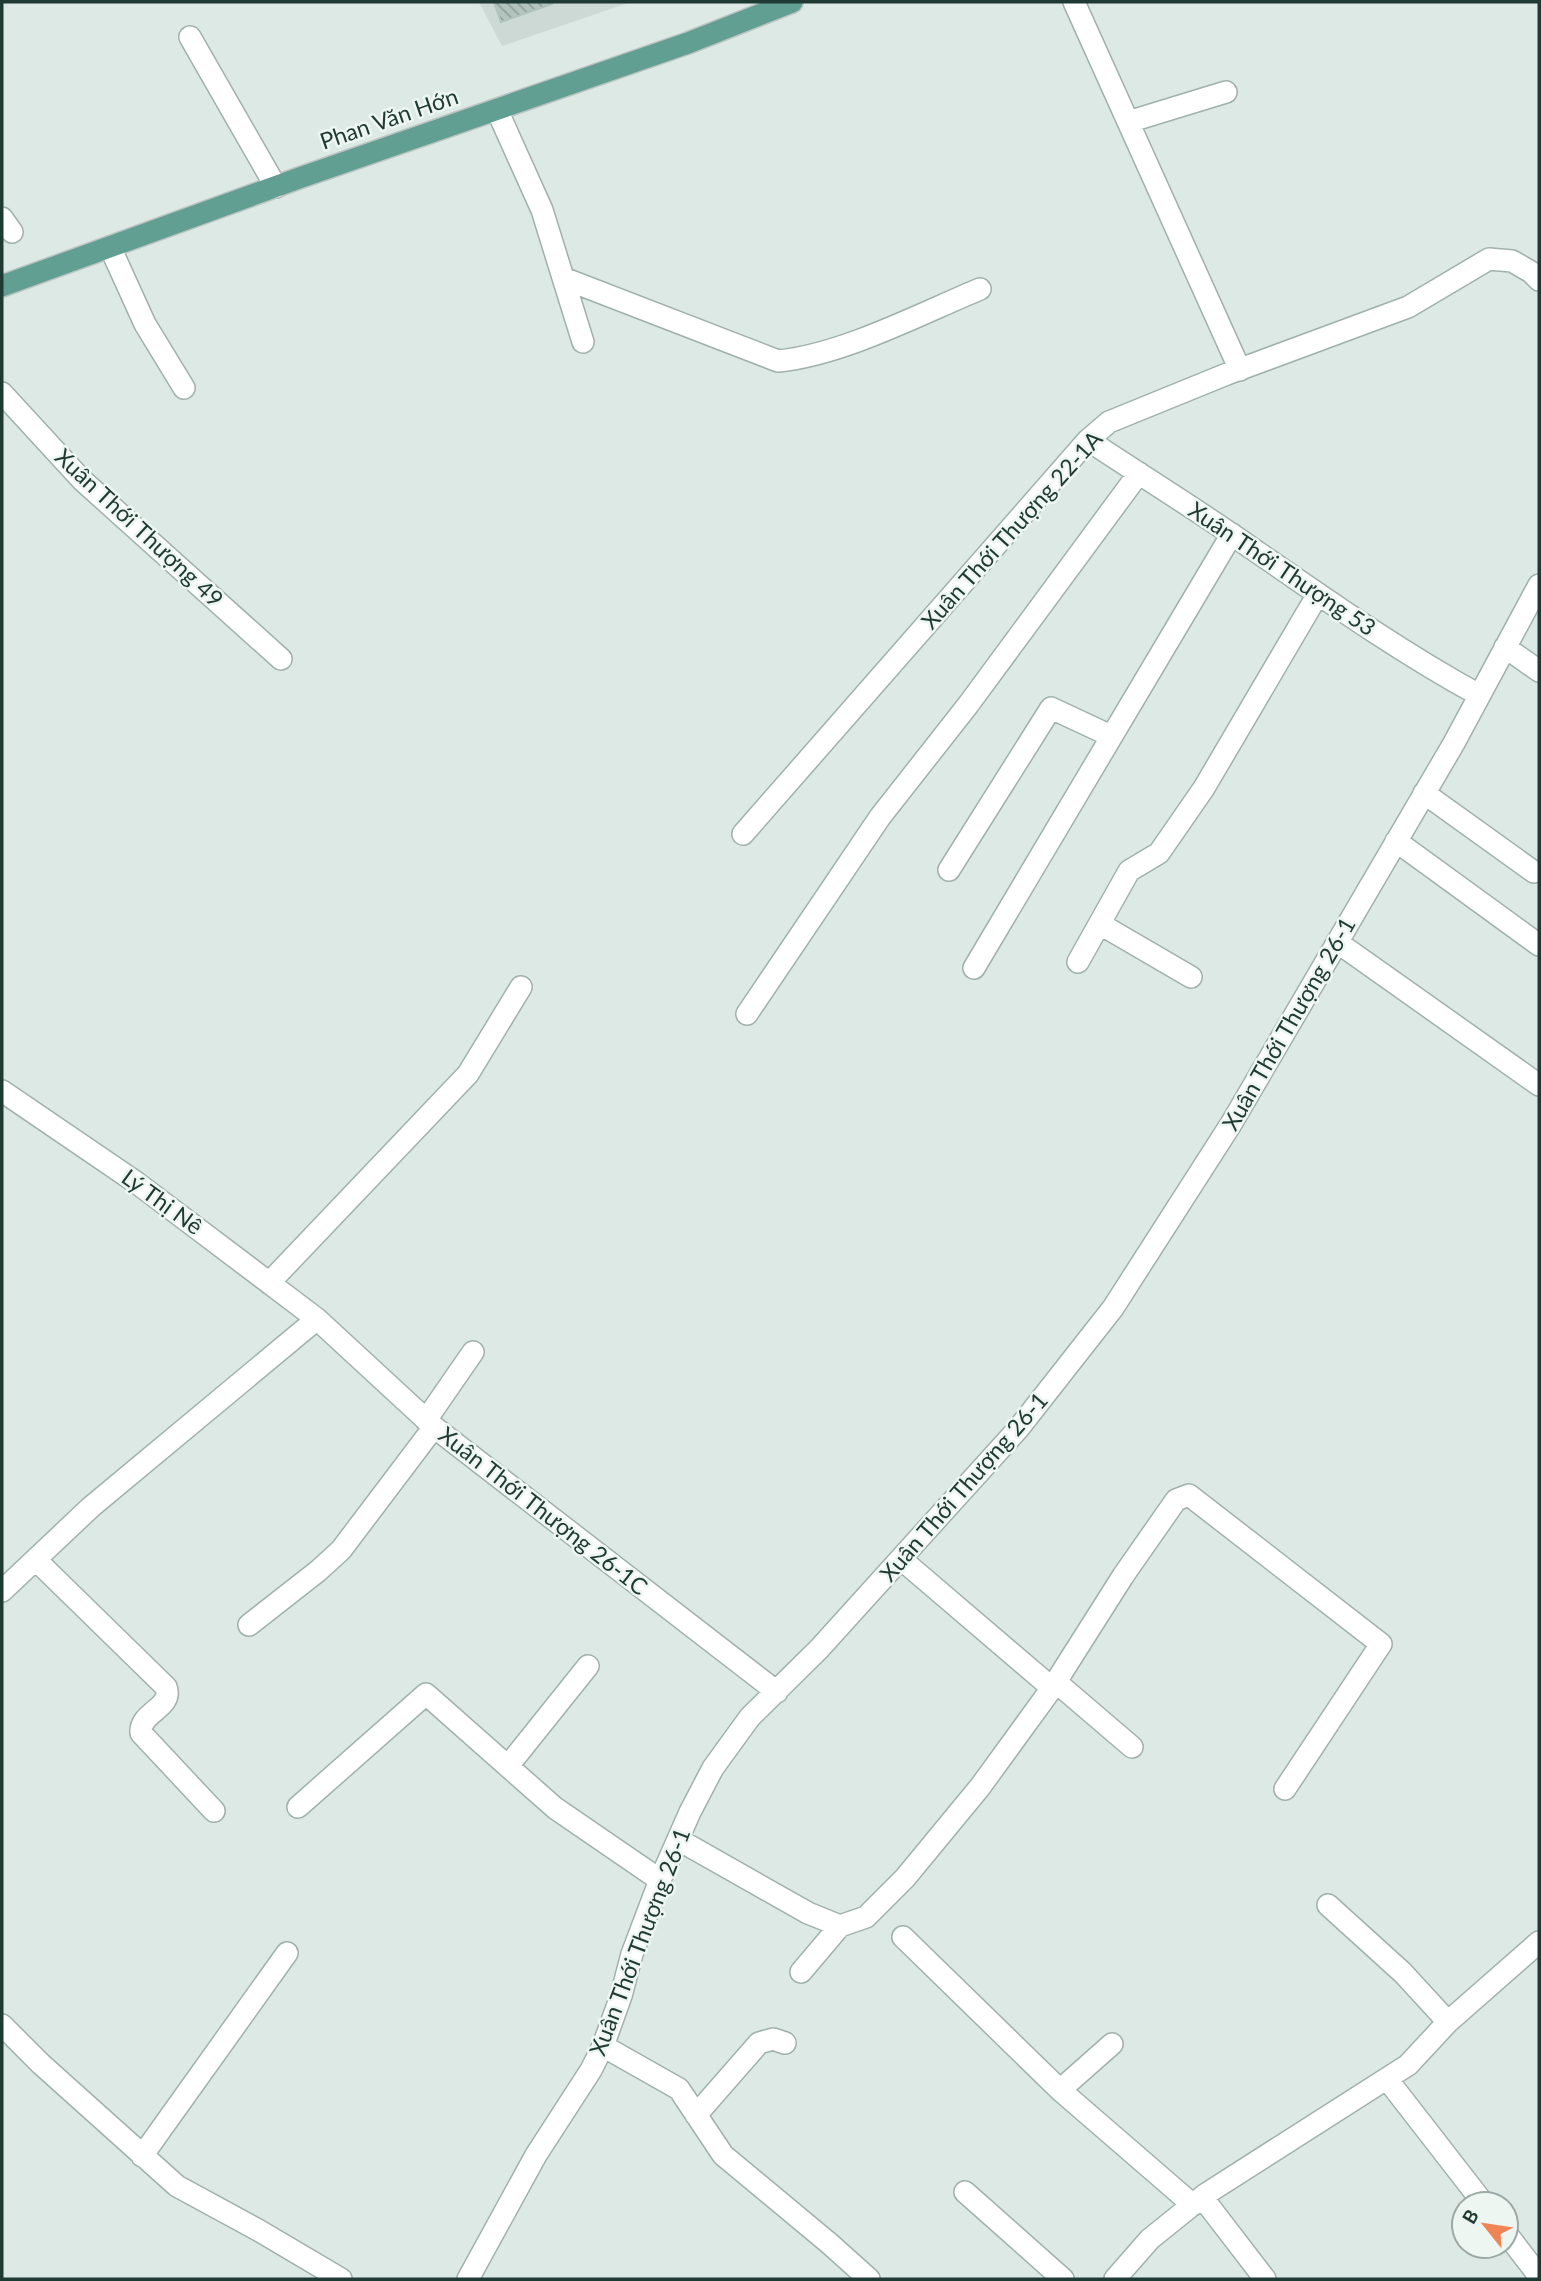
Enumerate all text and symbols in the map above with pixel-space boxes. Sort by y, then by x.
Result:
street label: Phan Văn Hớn [316,81,461,155]
street label: Xuân Thới Thượng 22-1A [915,424,1108,634]
street label: Xuân Thới Thượng 49 [50,442,230,612]
street label: Xuân Thới Thượng 53 [1184,495,1381,641]
street label: Xuân Thới Thượng 26-1 [1216,912,1361,1135]
street label: Lý Thị Nê [117,1162,208,1240]
street label: Xuân Thới Thượng 26-1 [873,1386,1053,1587]
street label: Xuân Thới Thượng 26-1C [434,1420,653,1600]
street label: Xuân Thới Thượng 26-1 [583,1824,695,2059]
north arrow [1450,2190,1520,2260]
text: B [1457,2205,1483,2227]

